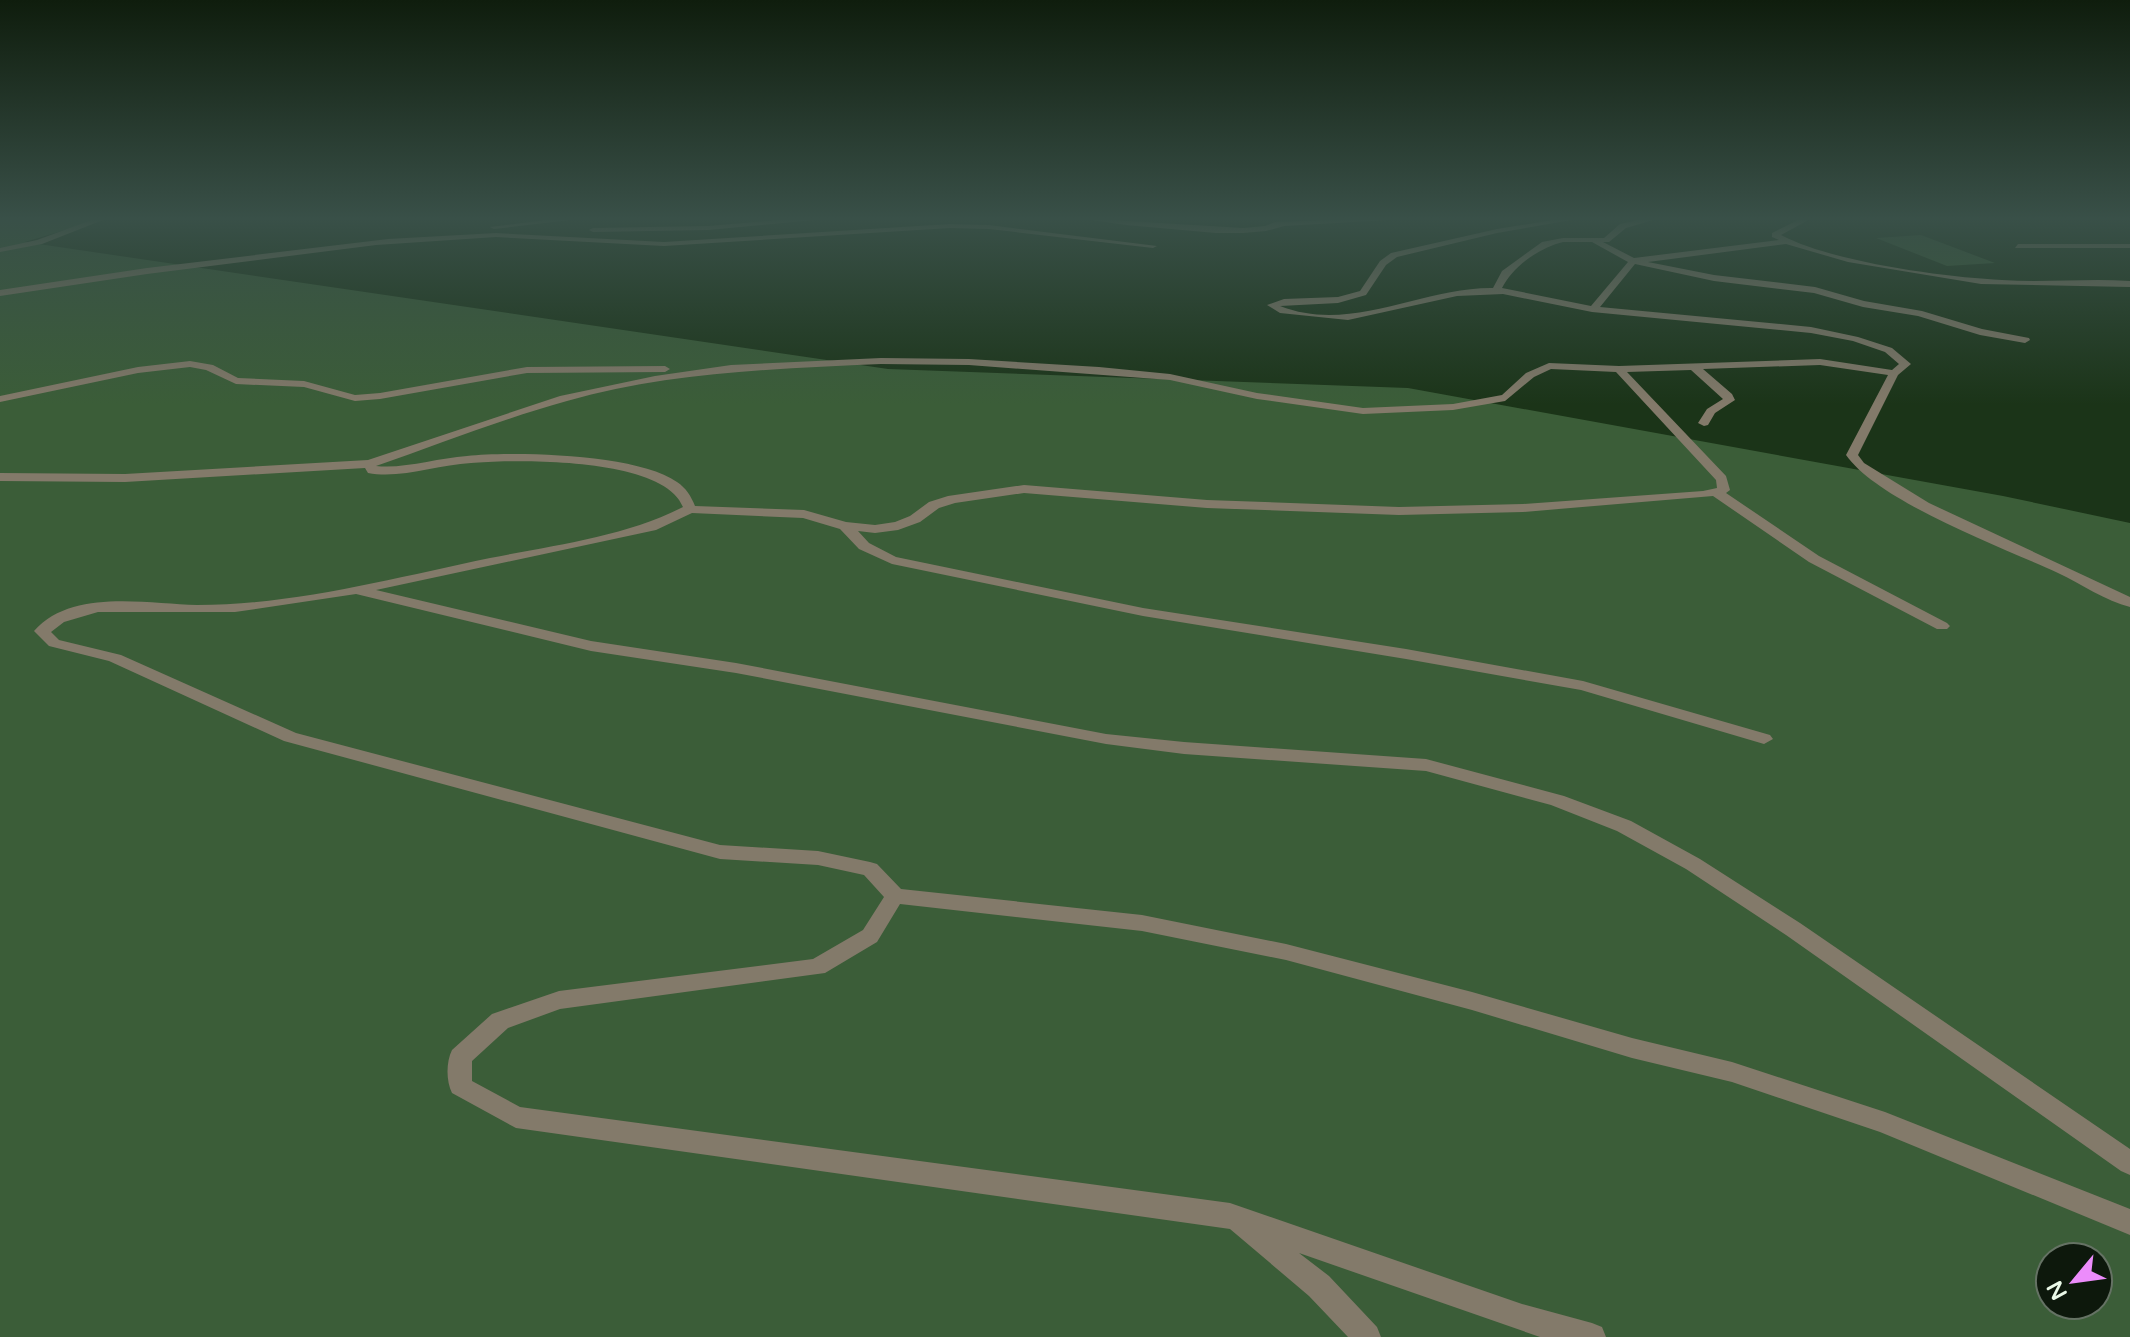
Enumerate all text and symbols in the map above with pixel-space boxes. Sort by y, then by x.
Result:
north arrow [2034,1241,2114,1321]
text: N [2042,1276,2073,1304]

